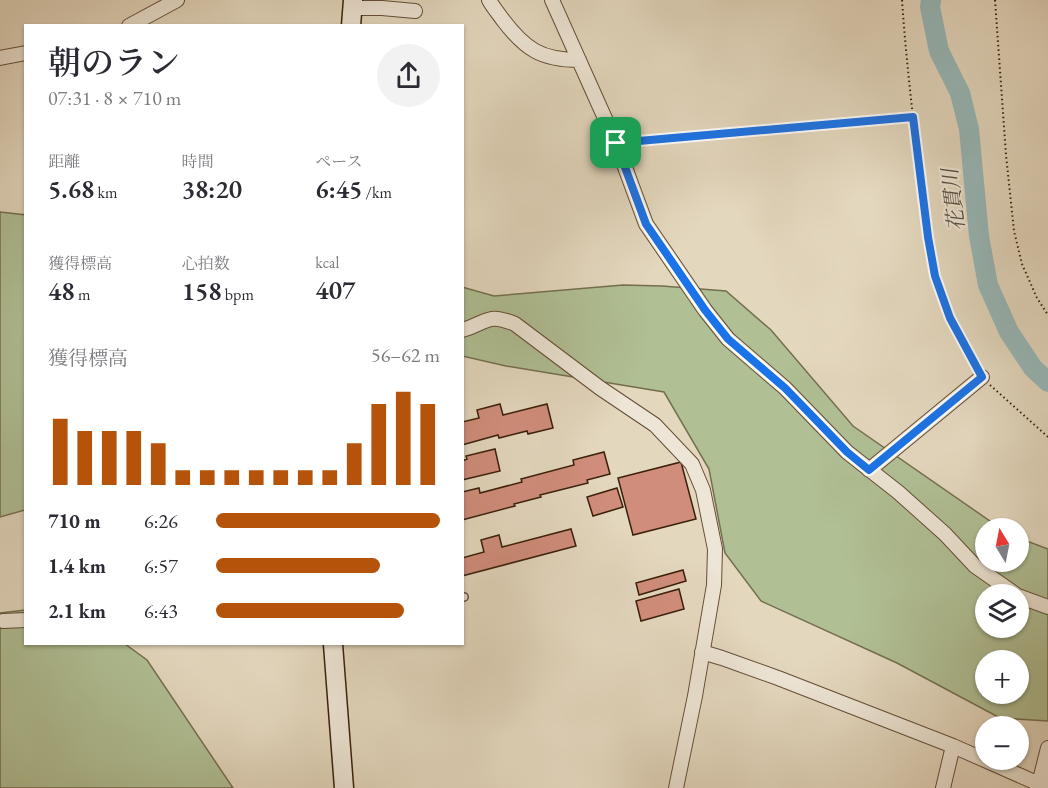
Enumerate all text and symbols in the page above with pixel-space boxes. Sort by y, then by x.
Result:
text: 朝のラン [48,41,180,84]
button: share [377,44,440,107]
text: 07:31 · 8 × 710 m [48,85,181,111]
pin [590,117,641,168]
icon: arrive [599,126,632,159]
text: 距離 [48,151,80,172]
text: 時間 [182,151,214,172]
text: ペース [315,151,363,172]
water label: 花貫川 [936,165,970,233]
text: 5.68 [48,172,94,206]
text: 38:20 [182,172,242,206]
text: 6:45 [315,172,362,206]
text: km [94,182,117,203]
text: /km [362,182,392,203]
text: kcal [315,252,339,273]
text: 獲得標高 [48,253,112,274]
text: 心拍数 [182,253,230,274]
text: 407 [315,273,355,307]
text: 48 [48,274,75,308]
text: 158 [182,274,222,308]
text: m [75,284,90,305]
text: bpm [222,284,254,305]
text: 56–62 m [371,342,440,368]
text: 獲得標高 [48,345,128,371]
text: 710 m [48,508,101,534]
text: 6:26 [144,508,178,534]
north arrow [975,518,1029,572]
map controls [975,518,1029,770]
text: 1.4 km [48,553,106,579]
text: 6:57 [144,553,178,579]
button: layers [975,584,1029,638]
text: 2.1 km [48,598,106,624]
text: 6:43 [144,598,178,624]
button: + [975,650,1029,704]
button: − [975,716,1029,770]

